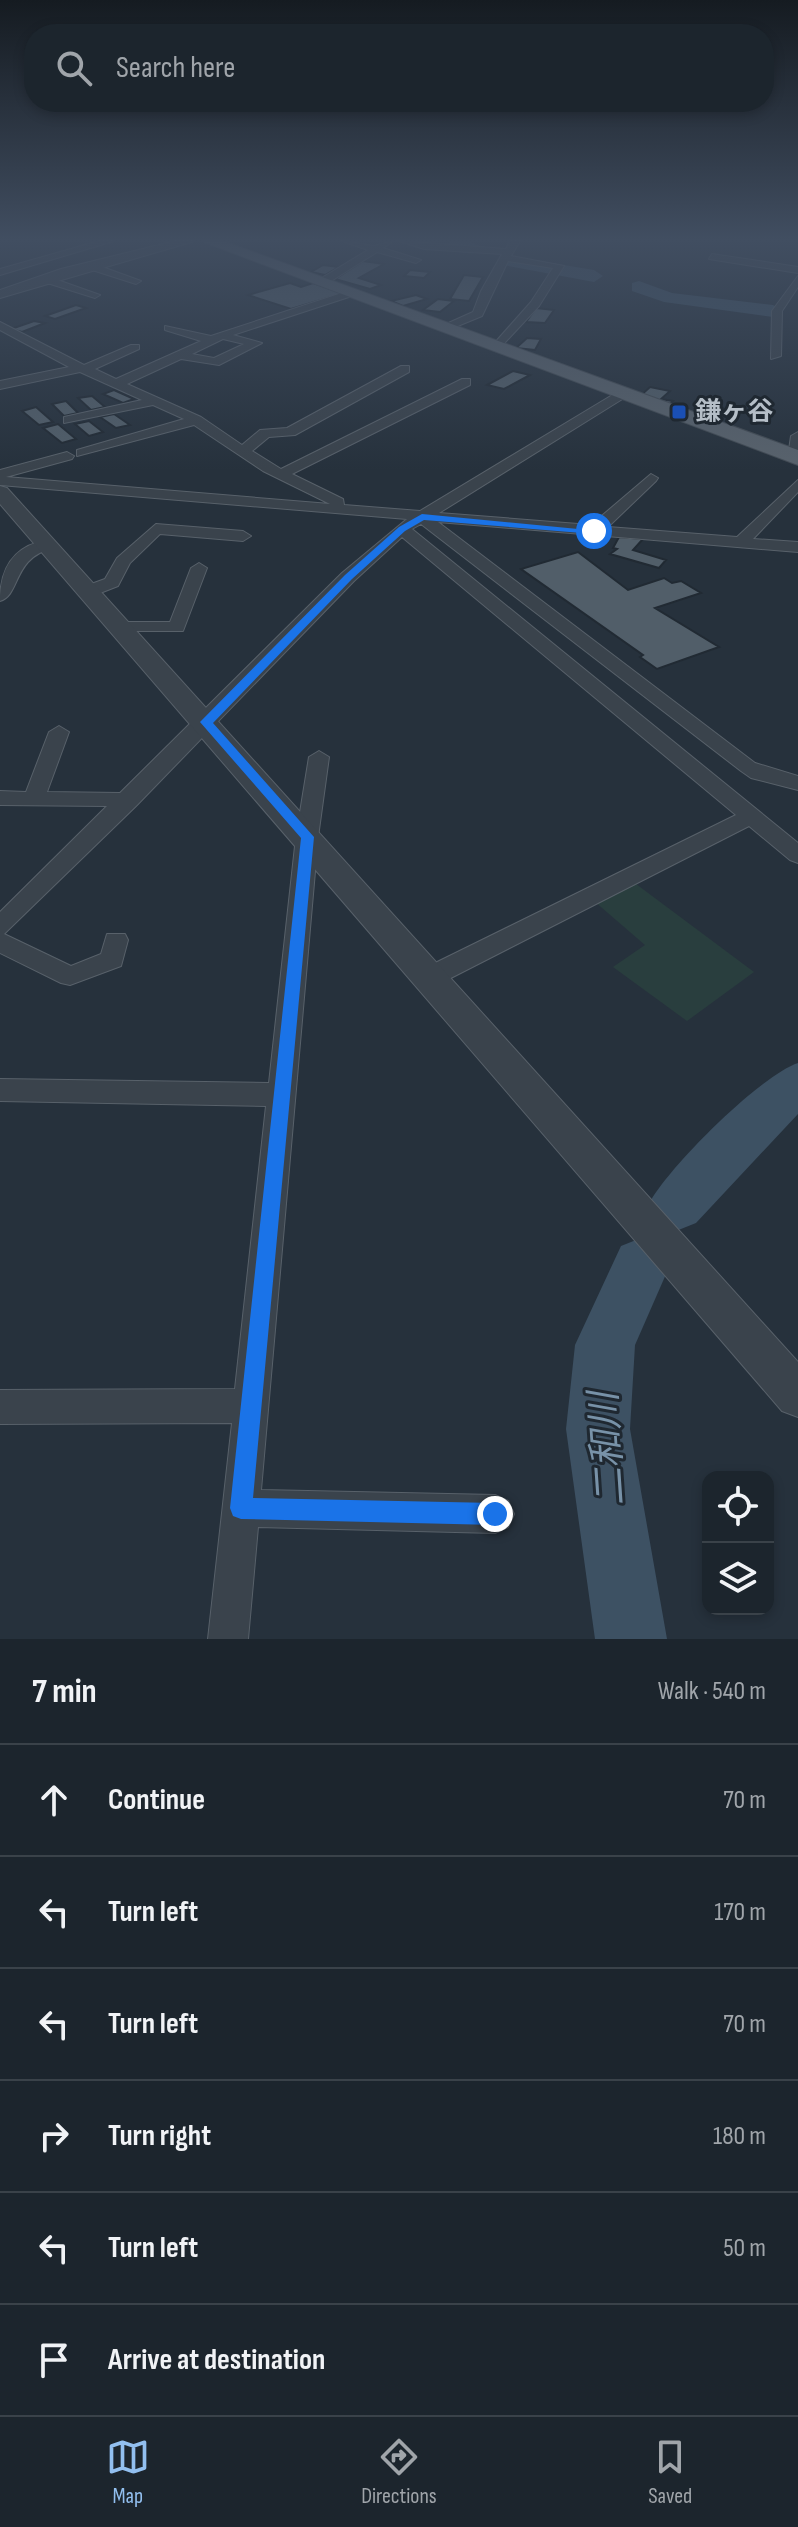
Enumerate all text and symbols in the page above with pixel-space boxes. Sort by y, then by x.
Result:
search box [24,24,774,112]
icon: search [52,46,96,90]
text: Search here [116,50,235,86]
place label: 鎌ヶ谷 [695,397,773,428]
marker: 鎌ヶ谷 [670,403,688,421]
route start [576,513,612,549]
water label: 二和川 [581,1387,634,1507]
map controls [702,1471,774,1615]
button: locate [702,1471,774,1543]
route end [477,1496,513,1532]
button: layers [702,1543,774,1615]
text: 7 min [32,1671,97,1712]
text: Walk · 540 m [658,1676,766,1707]
icon: ahead [32,1778,76,1822]
text: Continue [108,1782,205,1818]
text: 70 m [723,1785,766,1816]
icon: left [32,1890,76,1934]
text: Turn left [108,1894,198,1930]
text: 170 m [714,1897,766,1928]
icon: left [32,2002,76,2046]
text: Turn left [108,2006,198,2042]
text: 70 m [723,2009,766,2040]
icon: right [32,2114,76,2158]
text: Turn right [108,2118,211,2154]
text: 180 m [713,2121,766,2152]
icon: left [32,2226,76,2270]
text: Turn left [108,2230,198,2266]
text: 50 m [723,2233,766,2264]
icon: arrive [32,2338,76,2382]
text: Arrive at destination [108,2342,325,2378]
tab: Map [106,2435,150,2510]
tab: Directions [361,2435,437,2510]
tab: Saved [648,2435,692,2510]

